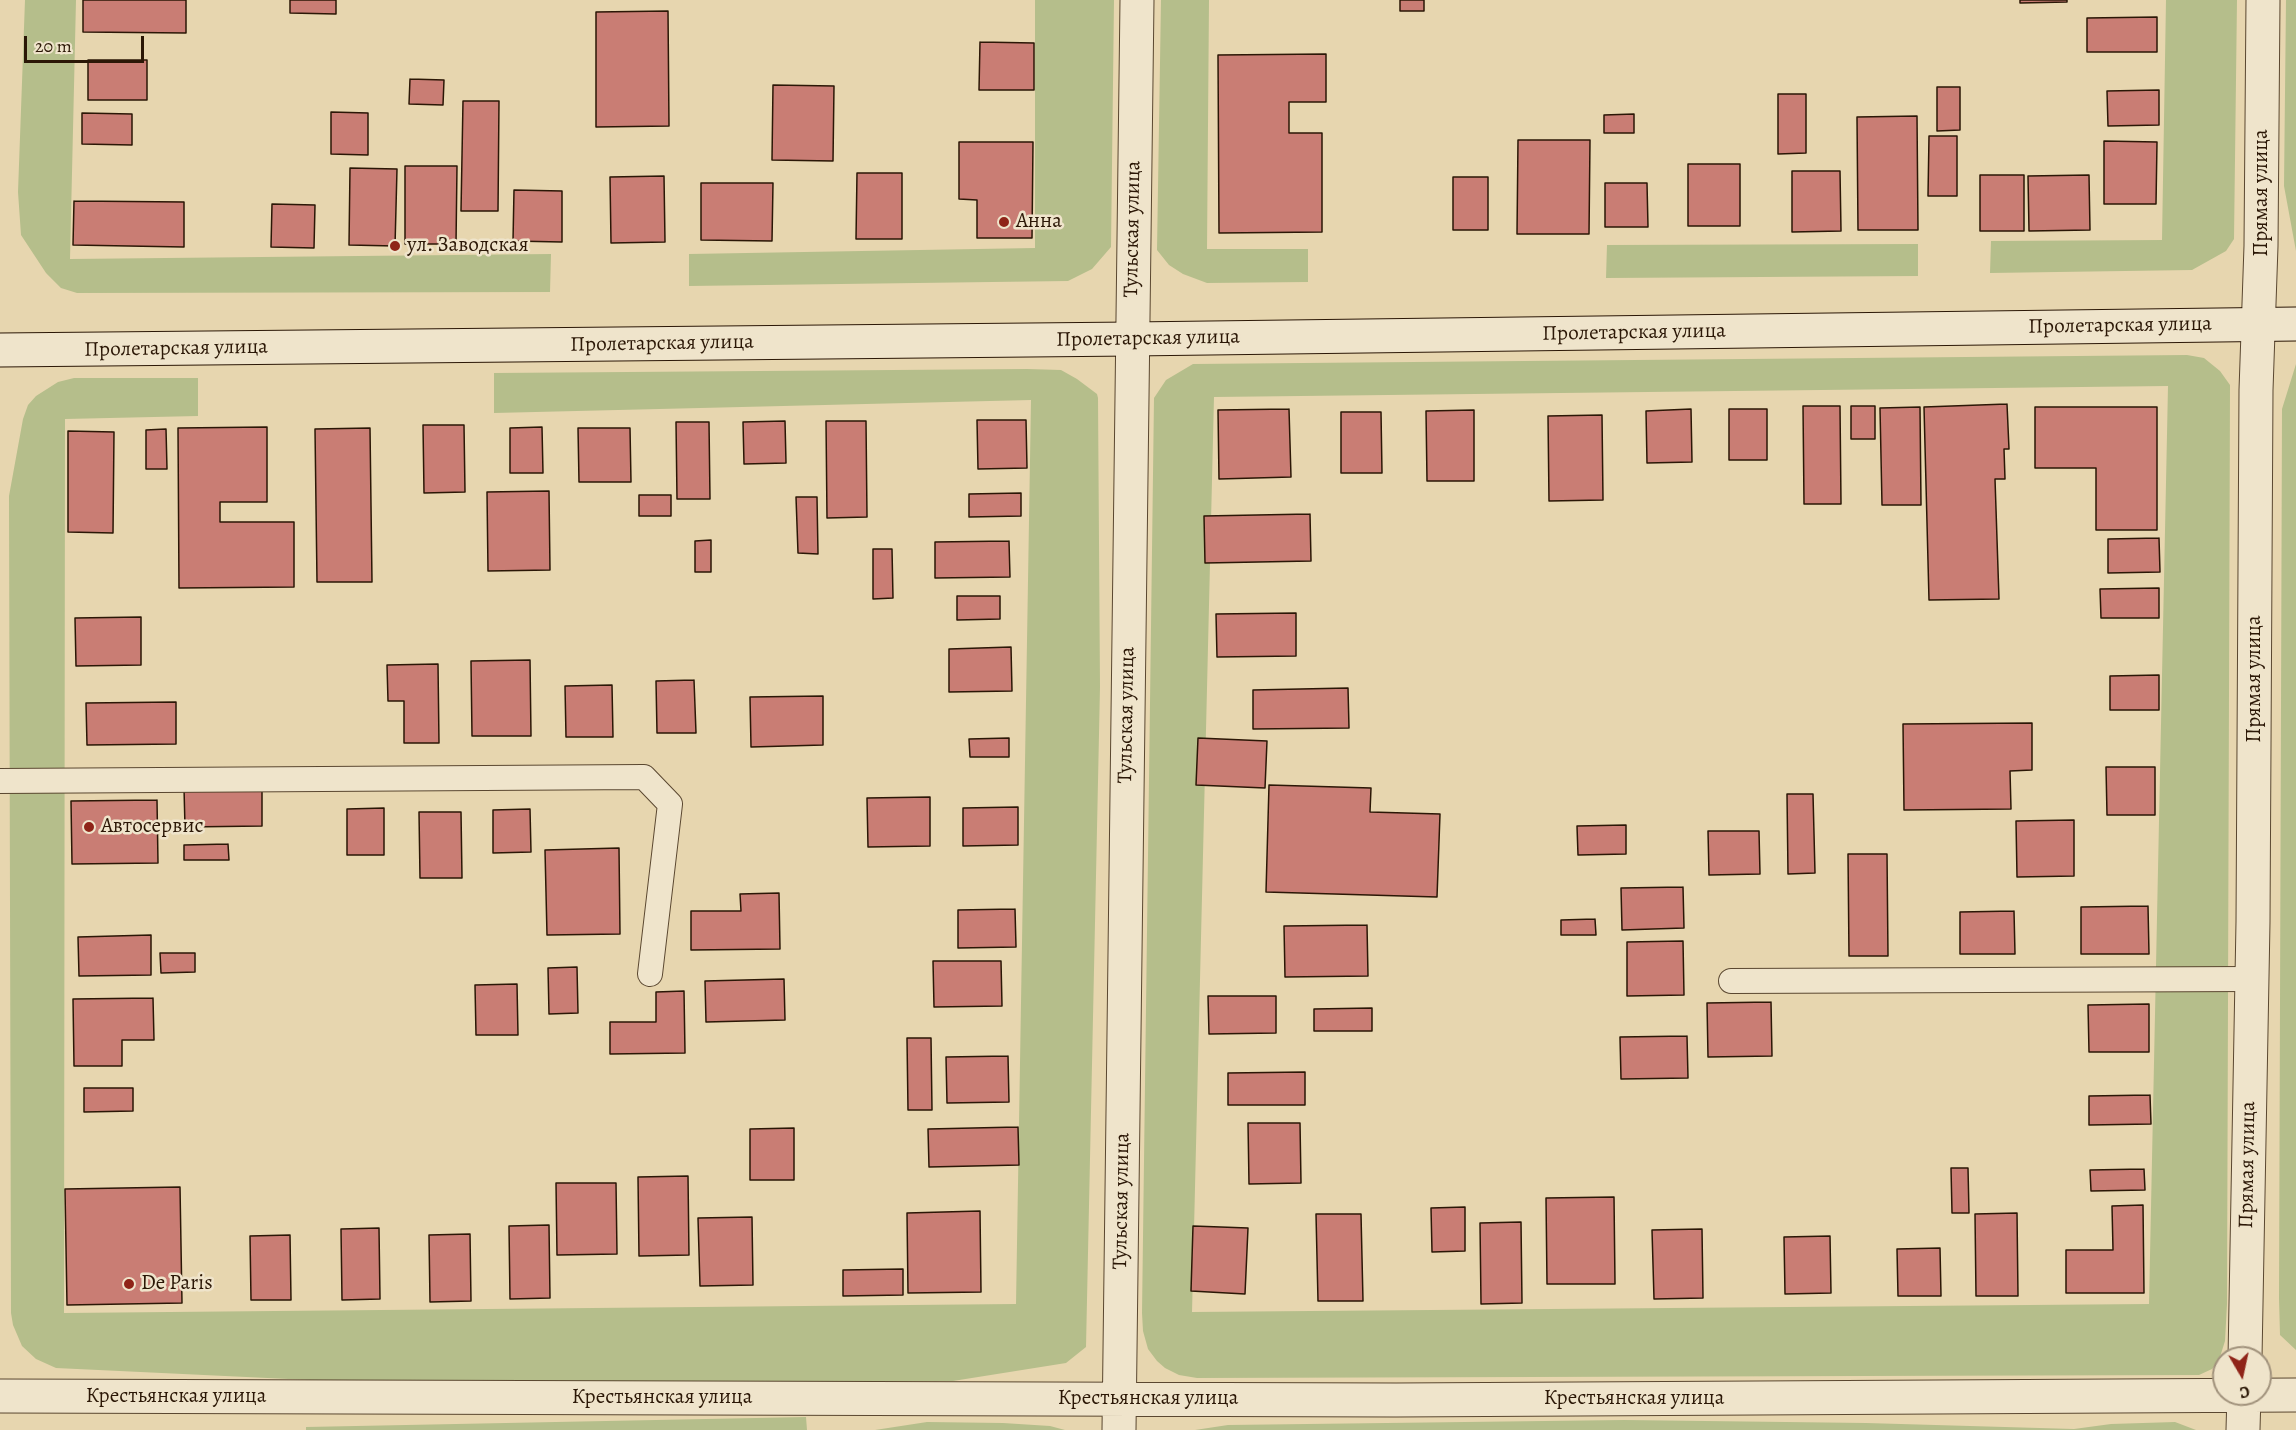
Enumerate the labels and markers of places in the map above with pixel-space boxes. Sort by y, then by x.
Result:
place label: Анна [1016,209,1062,235]
marker: Анна [997,215,1011,229]
place label: ул. Заводская [407,233,529,259]
marker: ул. Заводская [388,239,402,253]
place label: Автосервис [101,814,204,840]
marker: Автосервис [82,820,96,834]
place label: De Paris [141,1271,213,1297]
marker: De Paris [122,1277,136,1291]

